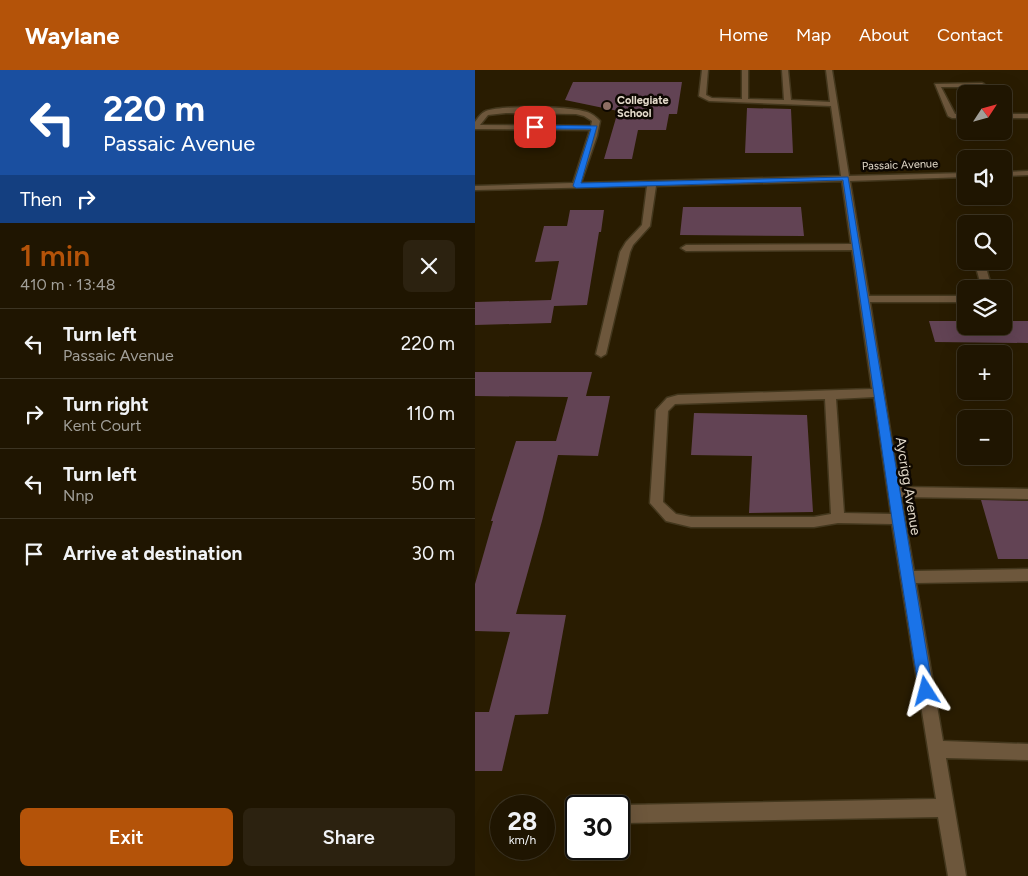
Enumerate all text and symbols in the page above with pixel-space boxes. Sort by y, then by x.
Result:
text: Waylane [25,21,120,50]
text: Home [719,24,768,46]
text: Map [796,24,831,46]
text: About [859,24,909,46]
text: Contact [937,24,1003,46]
north arrow [957,85,1013,140]
map controls [957,85,1012,465]
text: 220 m [103,88,205,130]
icon: left [20,90,85,155]
place label: Collegiate School [617,94,669,120]
marker: Collegiate School [601,100,613,112]
pin [514,106,556,148]
icon: arrive [521,113,549,141]
text: Passaic Avenue [103,130,255,157]
button: sound [957,150,1012,205]
street label: Passaic Avenue [862,157,938,173]
icon: right [72,185,100,213]
text: Then [20,188,62,211]
button: search [957,215,1012,270]
text: 1 min [20,237,90,274]
button: close [403,240,455,292]
text: 410 m · 13:48 [20,275,115,294]
button: layers [957,280,1012,335]
text: Turn left [63,323,137,346]
icon: left [20,330,48,358]
text: 220 m [401,332,455,355]
button: + [957,345,1012,400]
text: Passaic Avenue [63,346,174,365]
text: Turn right [63,393,149,416]
icon: right [20,400,48,428]
text: 110 m [406,402,455,425]
button: − [957,410,1012,465]
text: Kent Court [63,416,142,435]
street label: Aycrigg Avenue [892,436,924,537]
text: Turn left [63,463,137,486]
icon: left [20,470,48,498]
text: 50 m [411,472,455,495]
text: Nnp [63,486,94,505]
icon: arrive [20,540,48,568]
text: Arrive at destination [63,542,242,565]
text: 30 m [412,542,455,565]
position arrow [899,664,951,716]
speed limit sign: 30 [565,795,630,860]
text: 28 [508,806,537,836]
button: Exit [20,808,233,866]
button: Share [243,808,455,866]
text: km/h [509,833,536,847]

